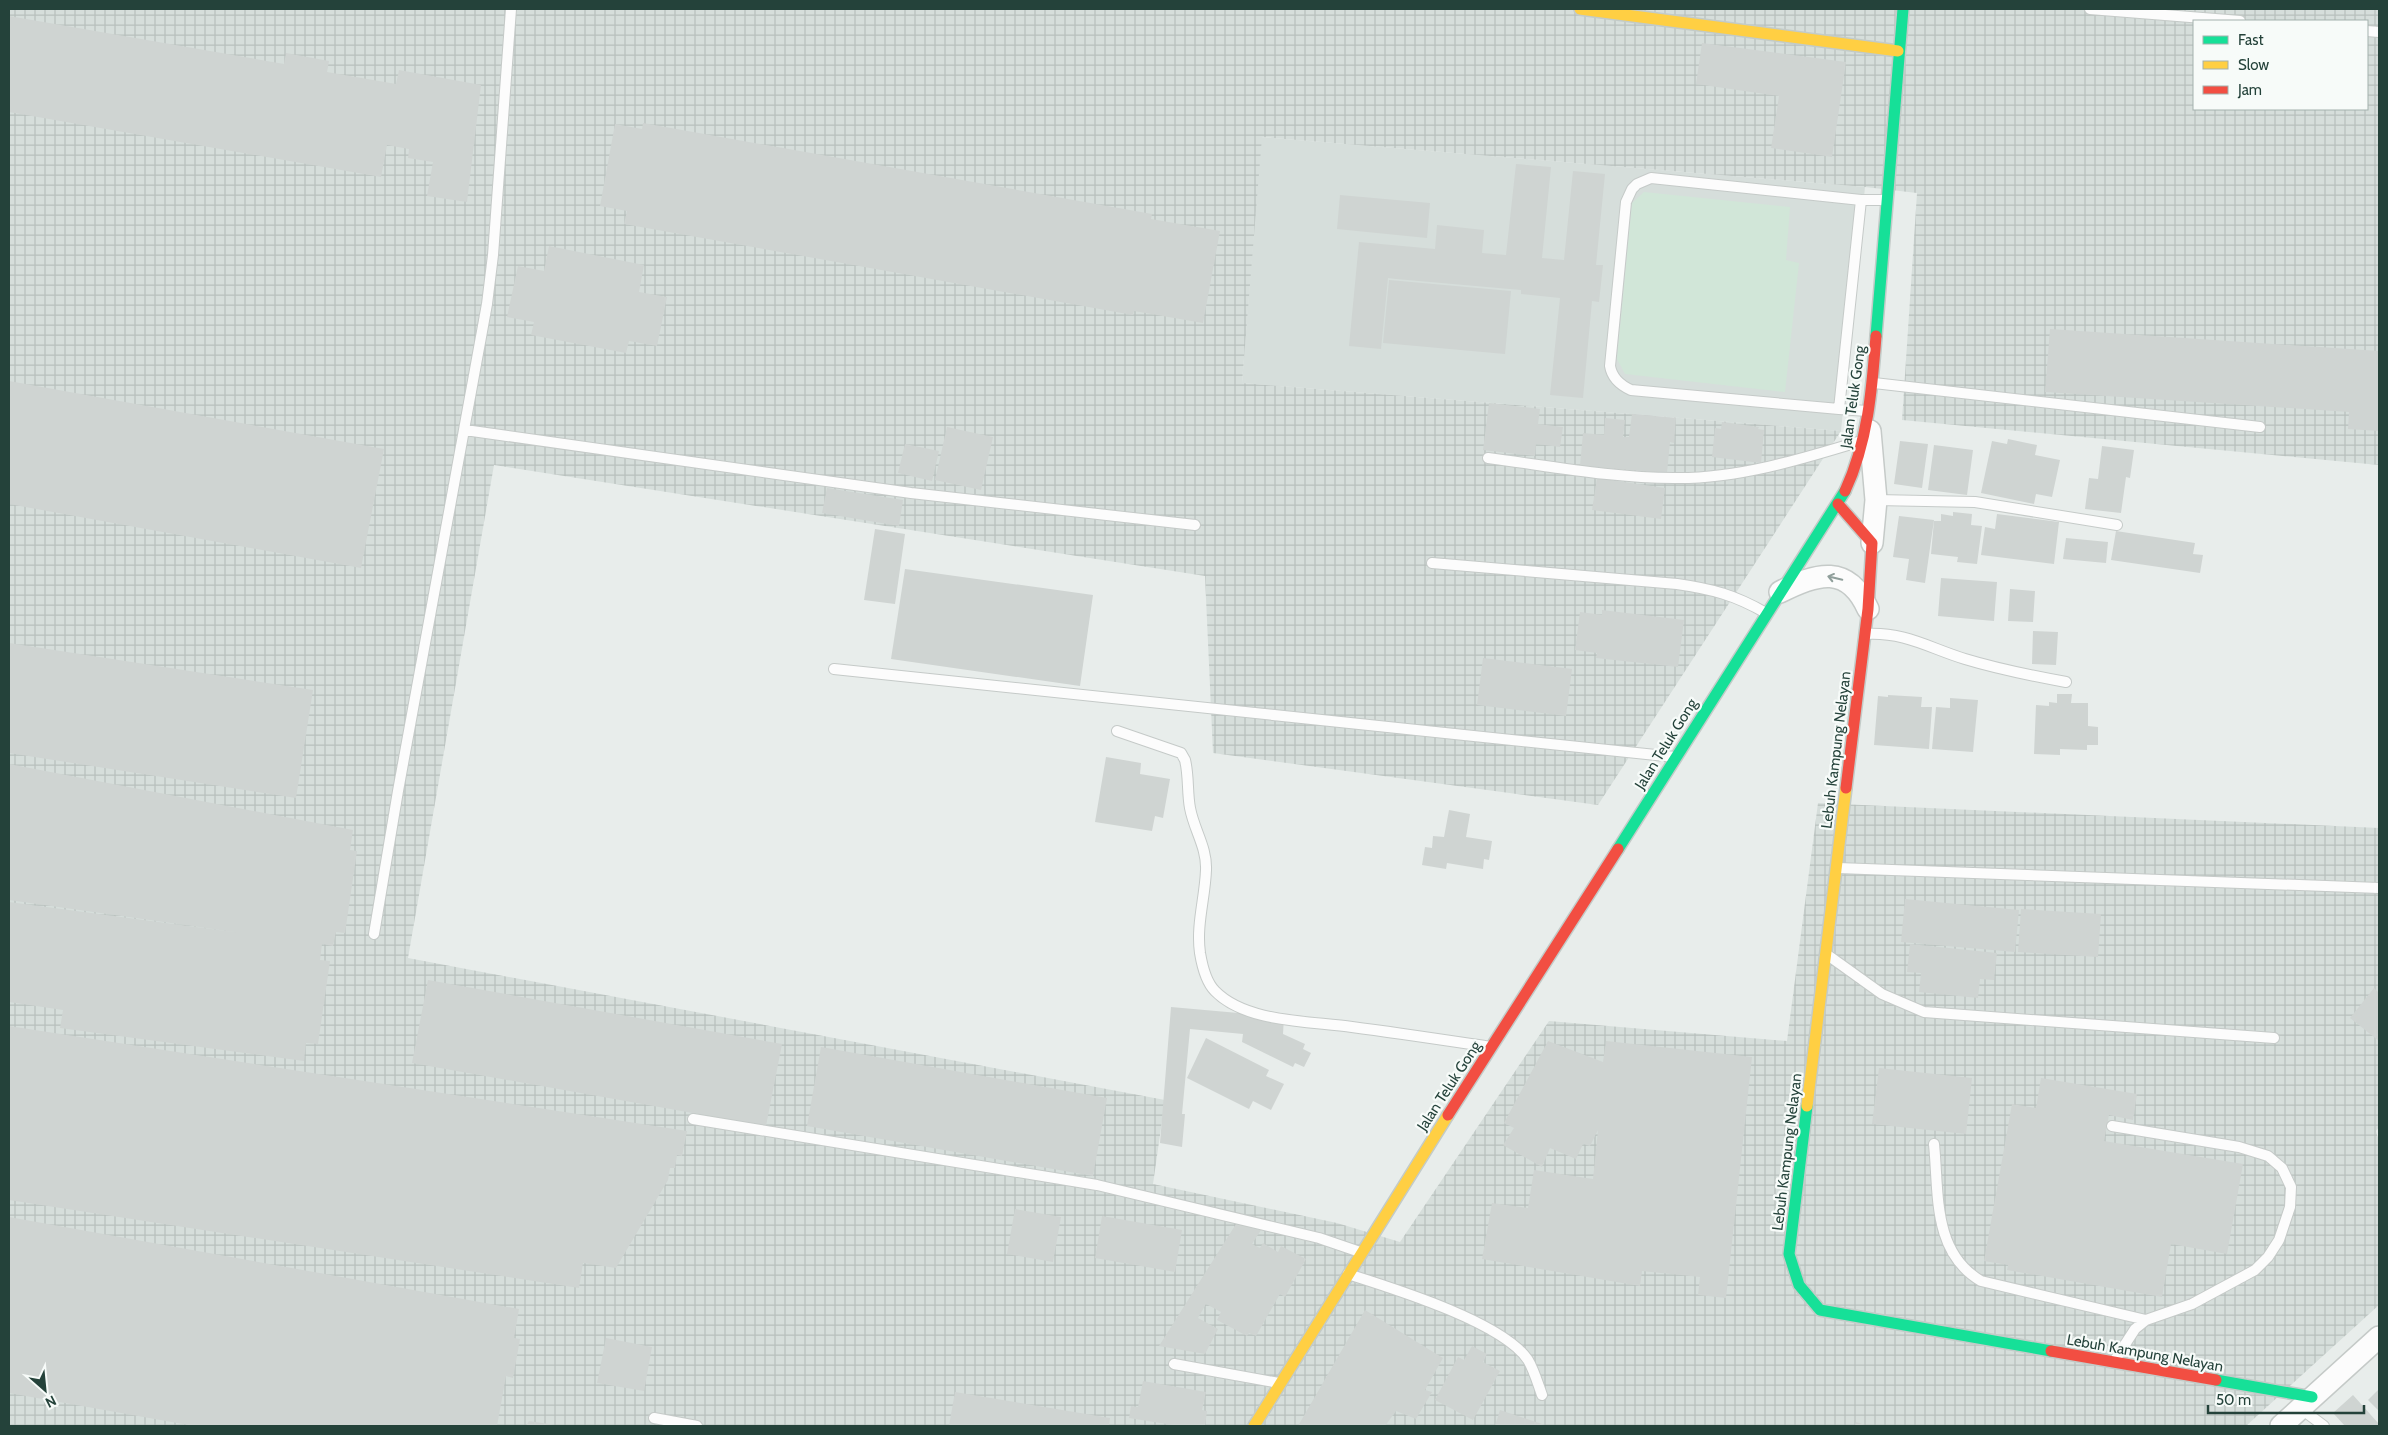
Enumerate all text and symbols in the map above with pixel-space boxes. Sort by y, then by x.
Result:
legend [2193,20,2368,110]
text: Fast [2238,31,2263,49]
text: Slow [2238,56,2269,74]
text: Jam [2237,81,2262,99]
street label: Jalan Teluk Gong [1837,344,1869,450]
one-way arrow [1827,573,1843,582]
street label: Lebuh Kampung Nelayan [1817,670,1855,830]
street label: Jalan Teluk Gong [1630,695,1701,793]
street label: Jalan Teluk Gong [1413,1037,1485,1135]
street label: Lebuh Kampung Nelayan [1768,1072,1806,1232]
street label: Lebuh Kampung Nelayan [2065,1330,2225,1376]
north arrow [20,1365,70,1415]
scale bar [2208,1382,2364,1414]
text: N [42,1391,59,1412]
text: 50 m [2216,1391,2251,1409]

